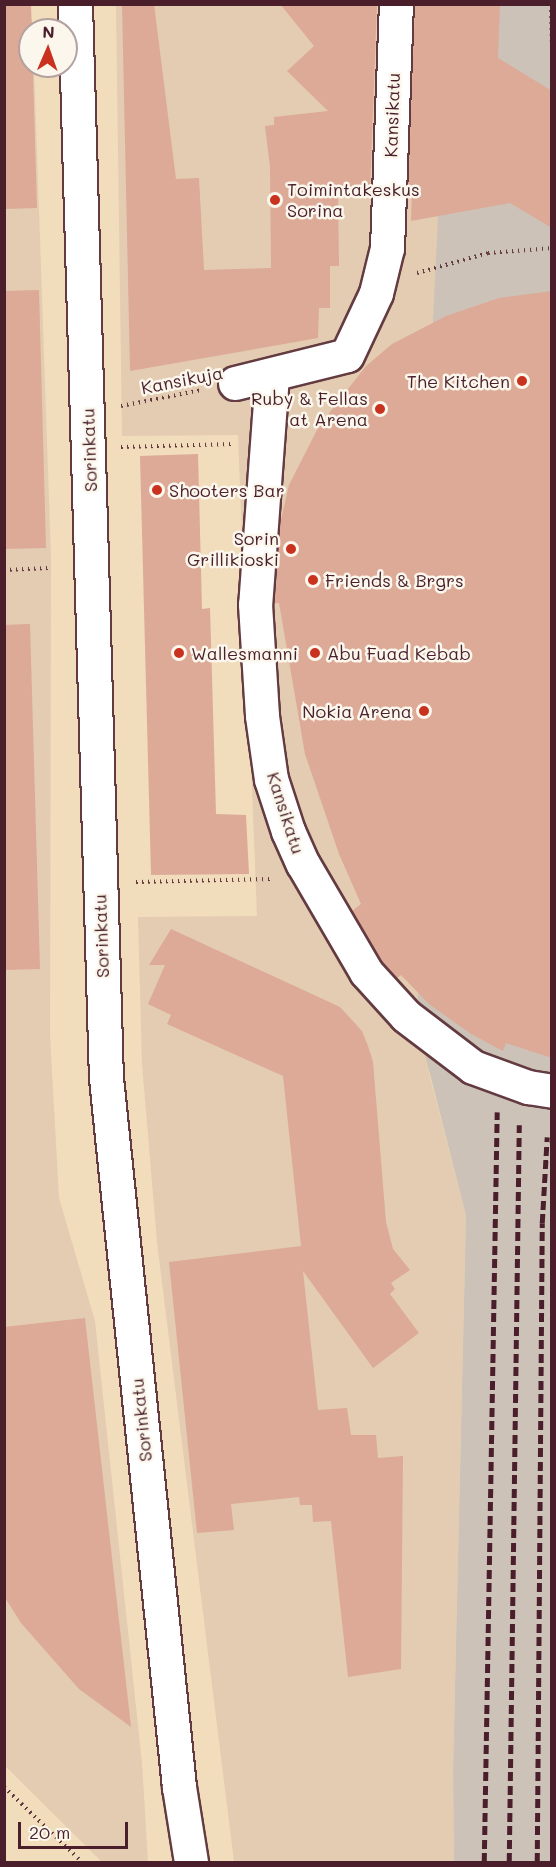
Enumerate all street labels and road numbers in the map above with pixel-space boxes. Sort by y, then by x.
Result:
street label: Kansikatu [380,72,404,158]
street label: Kansikuja [139,361,225,399]
street label: Sorinkatu [77,408,101,492]
street label: Kansikatu [263,769,309,857]
street label: Sorinkatu [89,894,113,978]
street label: Sorinkatu [126,1377,156,1463]

